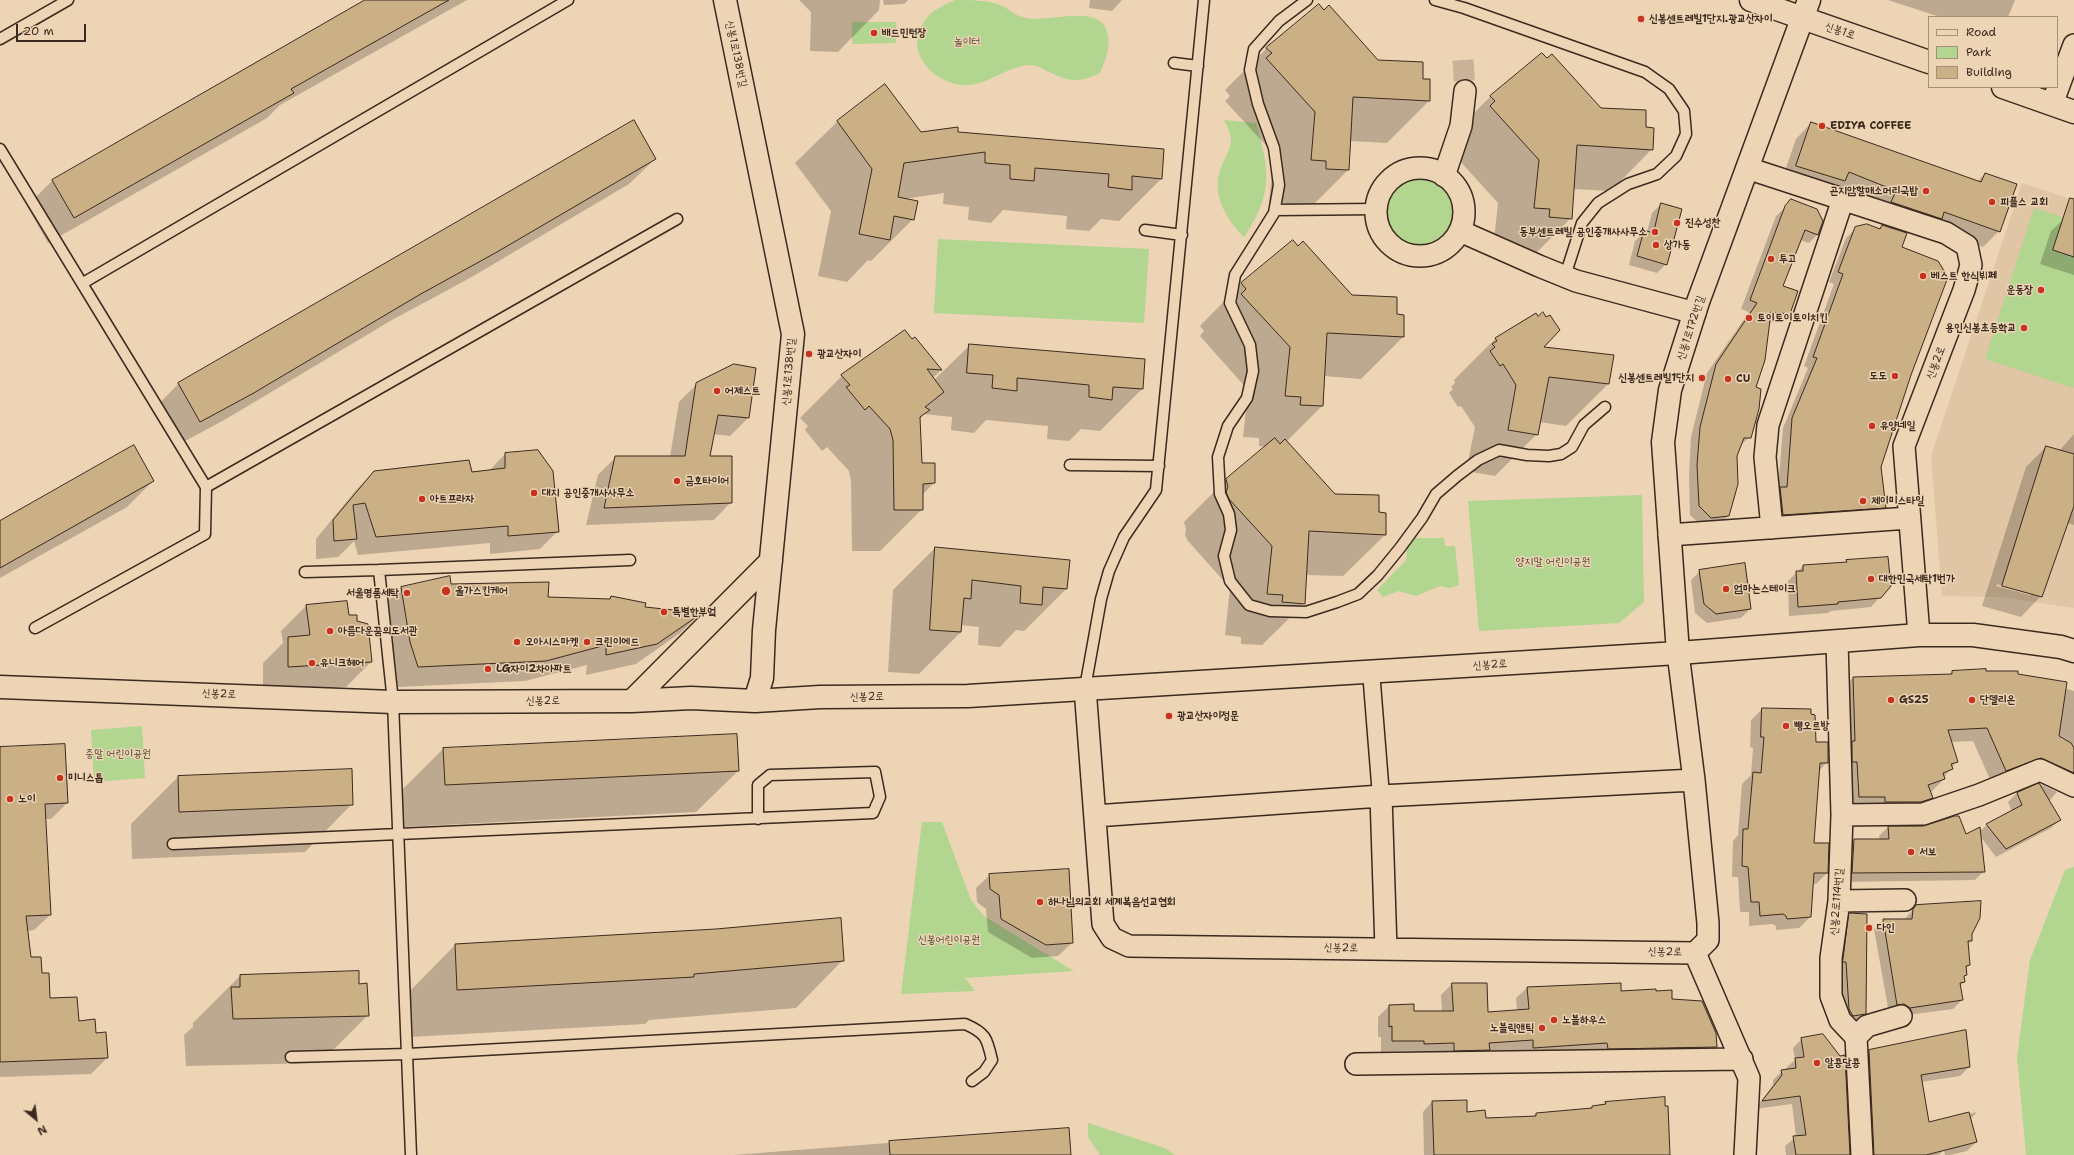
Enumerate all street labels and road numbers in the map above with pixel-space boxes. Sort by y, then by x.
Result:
street label: 신봉1로138번길 [722,19,750,89]
street label: 신봉1로 [1823,20,1857,42]
street label: 신봉1로172번길 [1674,294,1708,362]
street label: 신봉1로138번길 [779,338,799,406]
street label: 신봉2로 [1924,345,1948,381]
street label: 신봉2로 [1472,657,1508,673]
street label: 신봉2로 [202,687,236,701]
street label: 신봉2로 [850,690,884,704]
street label: 신봉2로 [526,694,560,708]
street label: 신봉2로114번길 [1827,868,1847,936]
street label: 신봉2로 [1324,941,1358,955]
street label: 신봉2로 [1648,945,1682,959]

